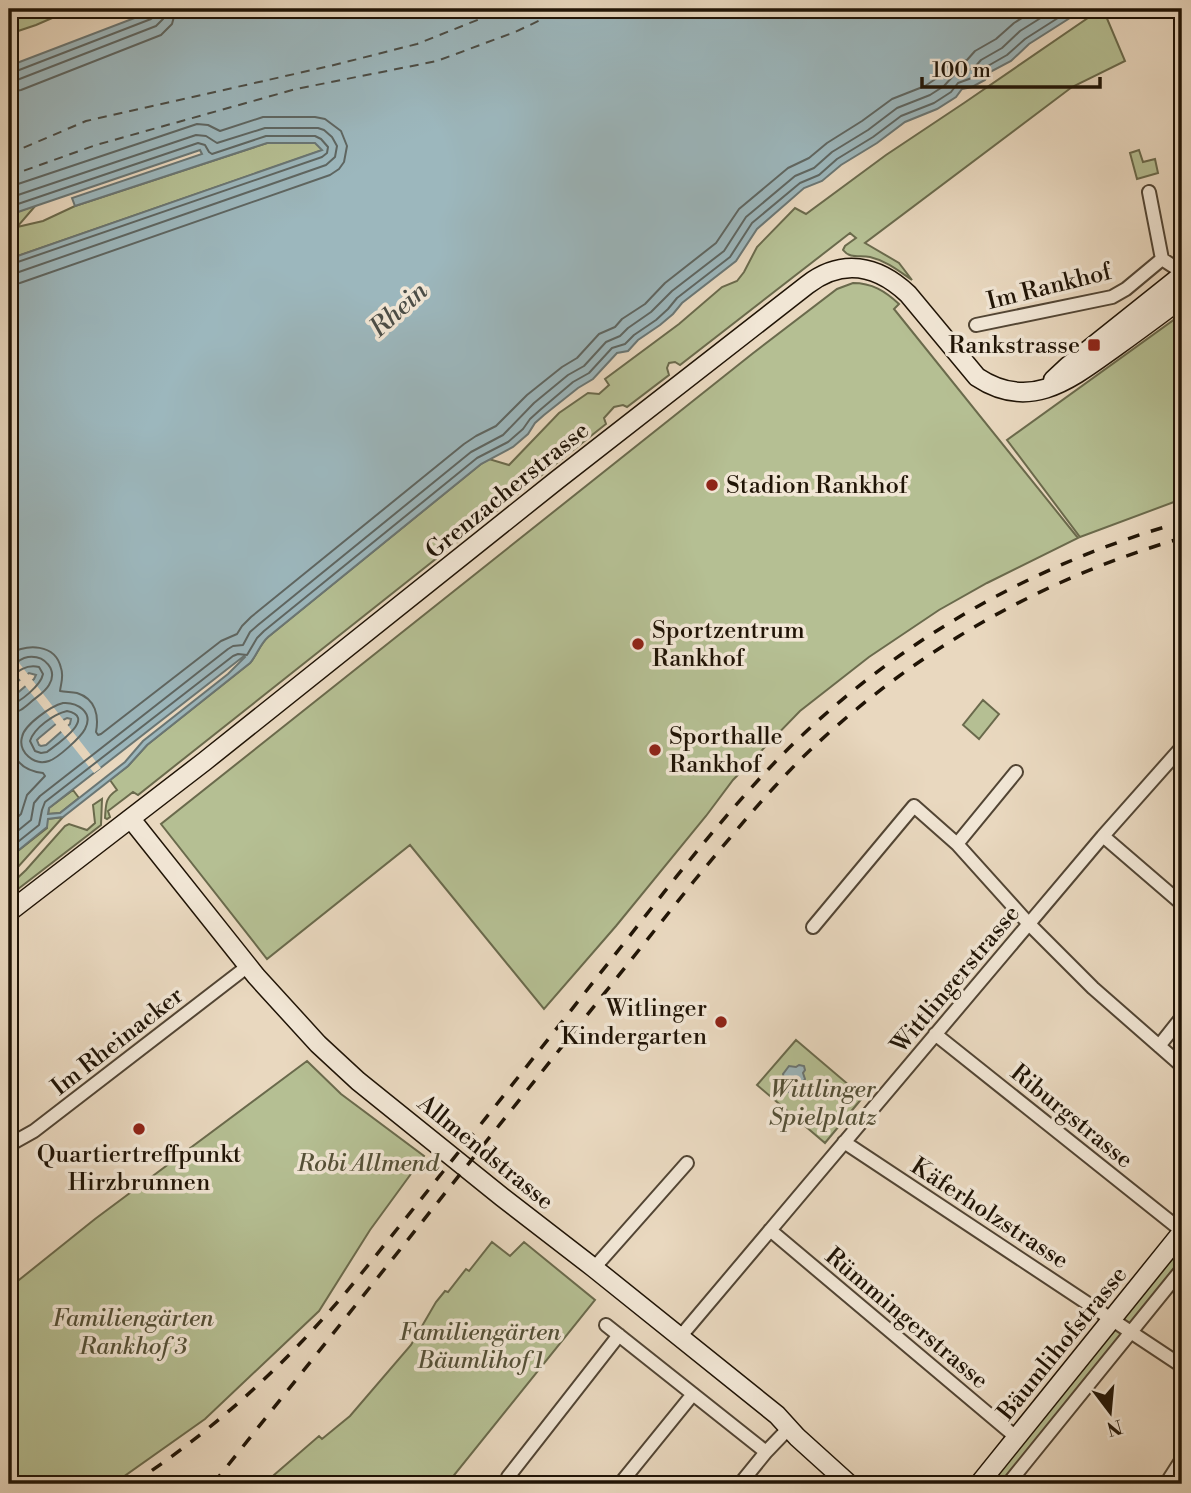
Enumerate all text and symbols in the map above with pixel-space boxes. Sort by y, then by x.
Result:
scale bar [922,46,1100,90]
text: 100 m [932,58,991,84]
street label: Im Rankhof [984,257,1116,317]
water label: Rhein [362,275,435,345]
place label: Rankstrasse [948,331,1080,361]
marker: Rankstrasse [1086,337,1102,353]
street label: Grenzacherstrasse [420,416,595,566]
place label: Stadion Rankhof [726,471,909,501]
marker: Stadion Rankhof [704,477,720,493]
place label: Sportzentrum Rankhof [652,616,805,674]
marker: Sportzentrum Rankhof [630,636,646,652]
place label: Sporthalle Rankhof [669,722,783,780]
marker: Sporthalle Rankhof [647,742,663,758]
street label: Wittlingerstrasse [884,899,1027,1061]
street label: Im Rheinacker [46,981,190,1103]
place label: Witlinger Kindergarten [561,994,707,1052]
marker: Witlinger Kindergarten [713,1014,729,1030]
street label: Riburgstrasse [1004,1058,1139,1175]
park label: Wittlinger Spielplatz [769,1075,877,1133]
street label: Allmendstrasse [410,1088,560,1217]
marker: Quartiertreffpunkt Hirzbrunnen [131,1121,147,1137]
place label: Quartiertreffpunkt Hirzbrunnen [37,1140,242,1198]
park label: Robi Allmend [296,1149,440,1179]
street label: Käferholzstrasse [905,1152,1074,1276]
street label: Rümmingerstrasse [819,1242,994,1396]
street label: Bäumlihofstrasse [991,1260,1134,1428]
park label: Familiengärten Rankhof 3 [52,1304,214,1362]
park label: Familiengärten Bäumlihof 1 [399,1318,561,1376]
north arrow [1076,1378,1146,1448]
text: N [1104,1414,1125,1441]

